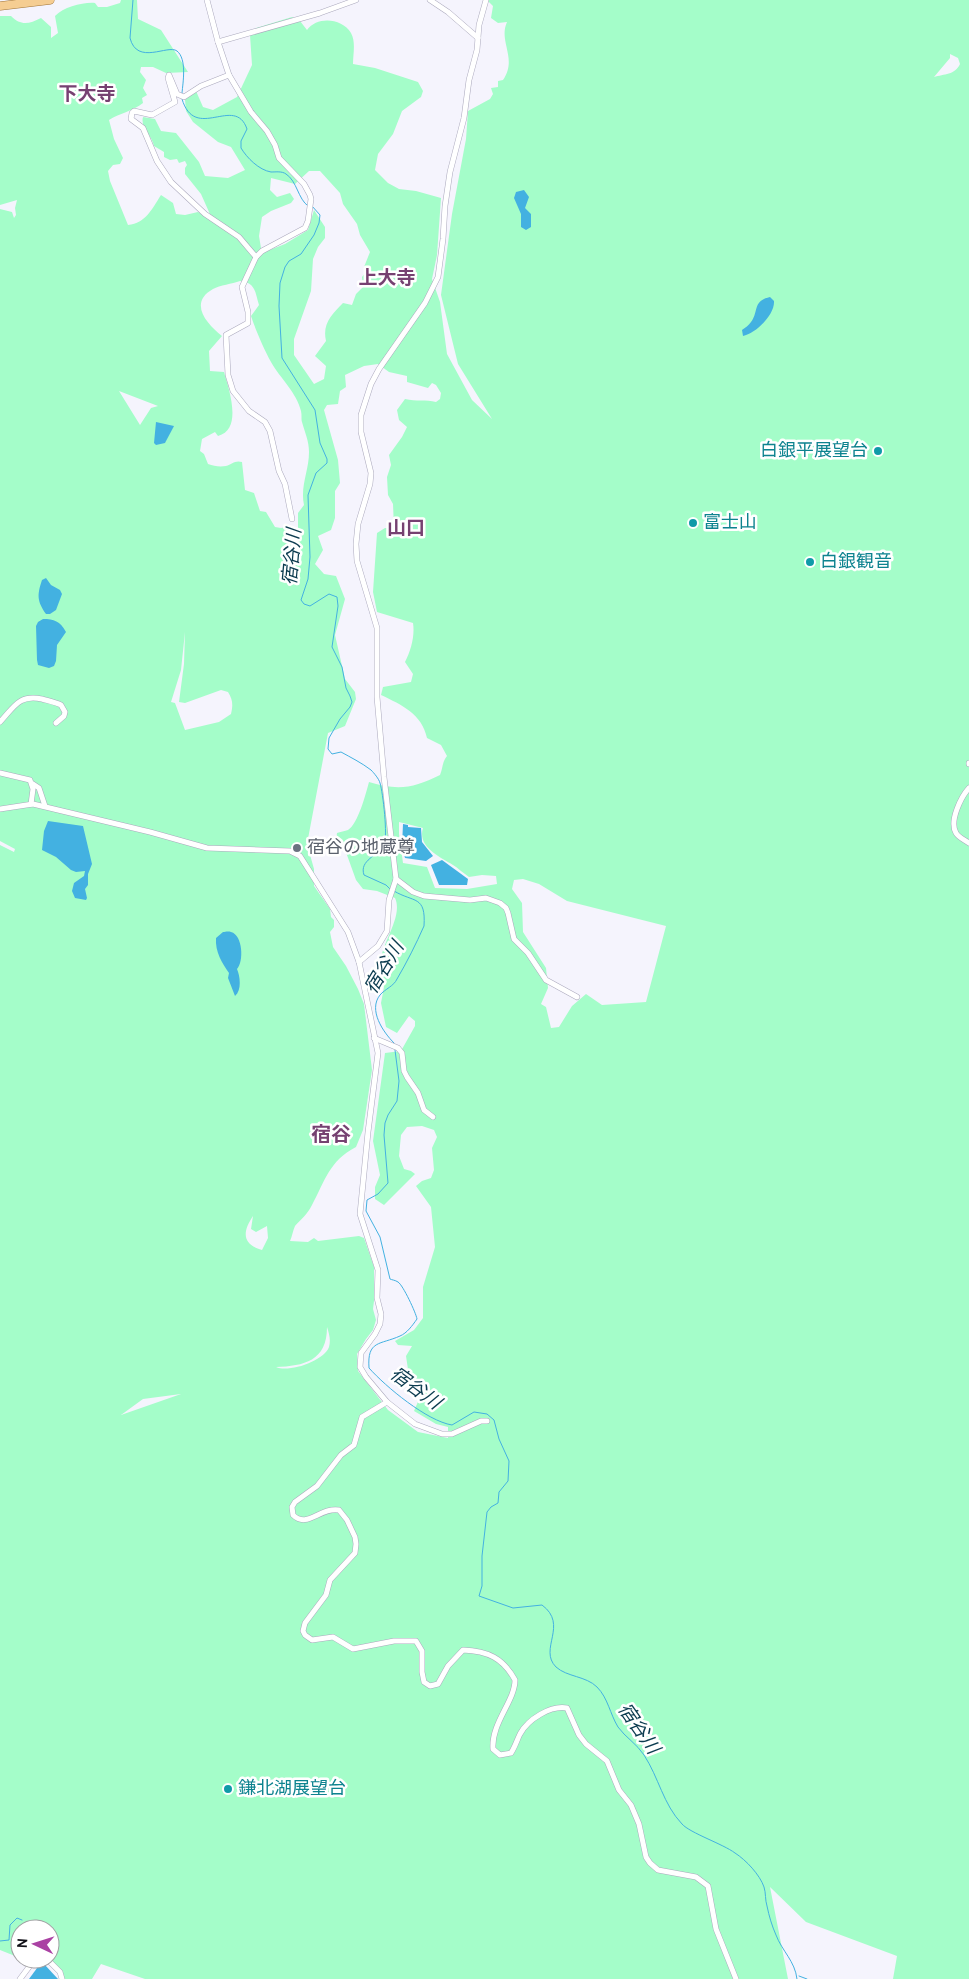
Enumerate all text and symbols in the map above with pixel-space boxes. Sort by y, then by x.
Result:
district label: 下大寺 [58,83,116,107]
district label: 上大寺 [358,267,416,291]
place label: 白銀平展望台 [760,440,868,463]
marker: 白銀平展望台 [872,445,884,457]
place label: 富士山 [703,512,757,535]
district label: 山口 [387,517,425,541]
marker: 富士山 [687,517,699,529]
water label: 宿谷川 [279,526,308,586]
place label: 白銀観音 [820,551,892,574]
marker: 白銀観音 [804,556,816,568]
place label: 宿谷の地蔵尊 [307,837,415,860]
marker: 宿谷の地蔵尊 [291,842,303,854]
water label: 宿谷川 [360,936,411,999]
district label: 宿谷 [311,1123,351,1149]
water label: 宿谷川 [385,1363,447,1417]
water label: 宿谷川 [612,1699,665,1761]
place label: 鎌北湖展望台 [238,1778,346,1801]
marker: 鎌北湖展望台 [222,1783,234,1795]
north arrow [10,1919,60,1969]
text: N [15,1938,32,1949]

